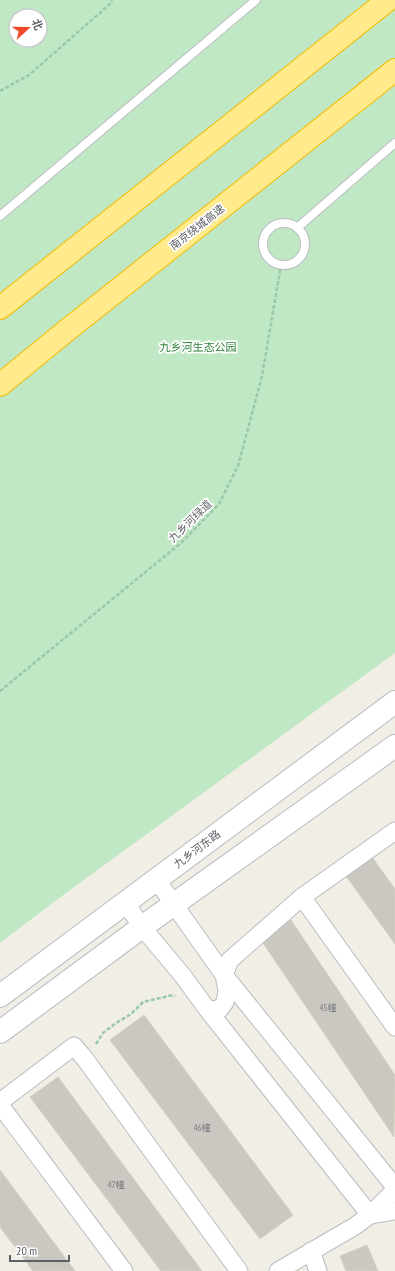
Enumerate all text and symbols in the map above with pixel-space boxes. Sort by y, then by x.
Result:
north arrow [8,8,48,48]
text: 北 [29,17,46,32]
street label: 南京绕城高速 [167,201,227,253]
park label: 九乡河生态公园 [160,340,237,354]
street label: 九乡河绿道 [165,497,215,545]
street label: 九乡河东路 [171,827,223,871]
house number: 45幢 [319,1002,337,1013]
house number: 46幢 [193,1122,211,1133]
house number: 47幢 [107,1179,125,1190]
scale bar [10,1237,69,1263]
text: 20 m [16,1243,37,1258]

